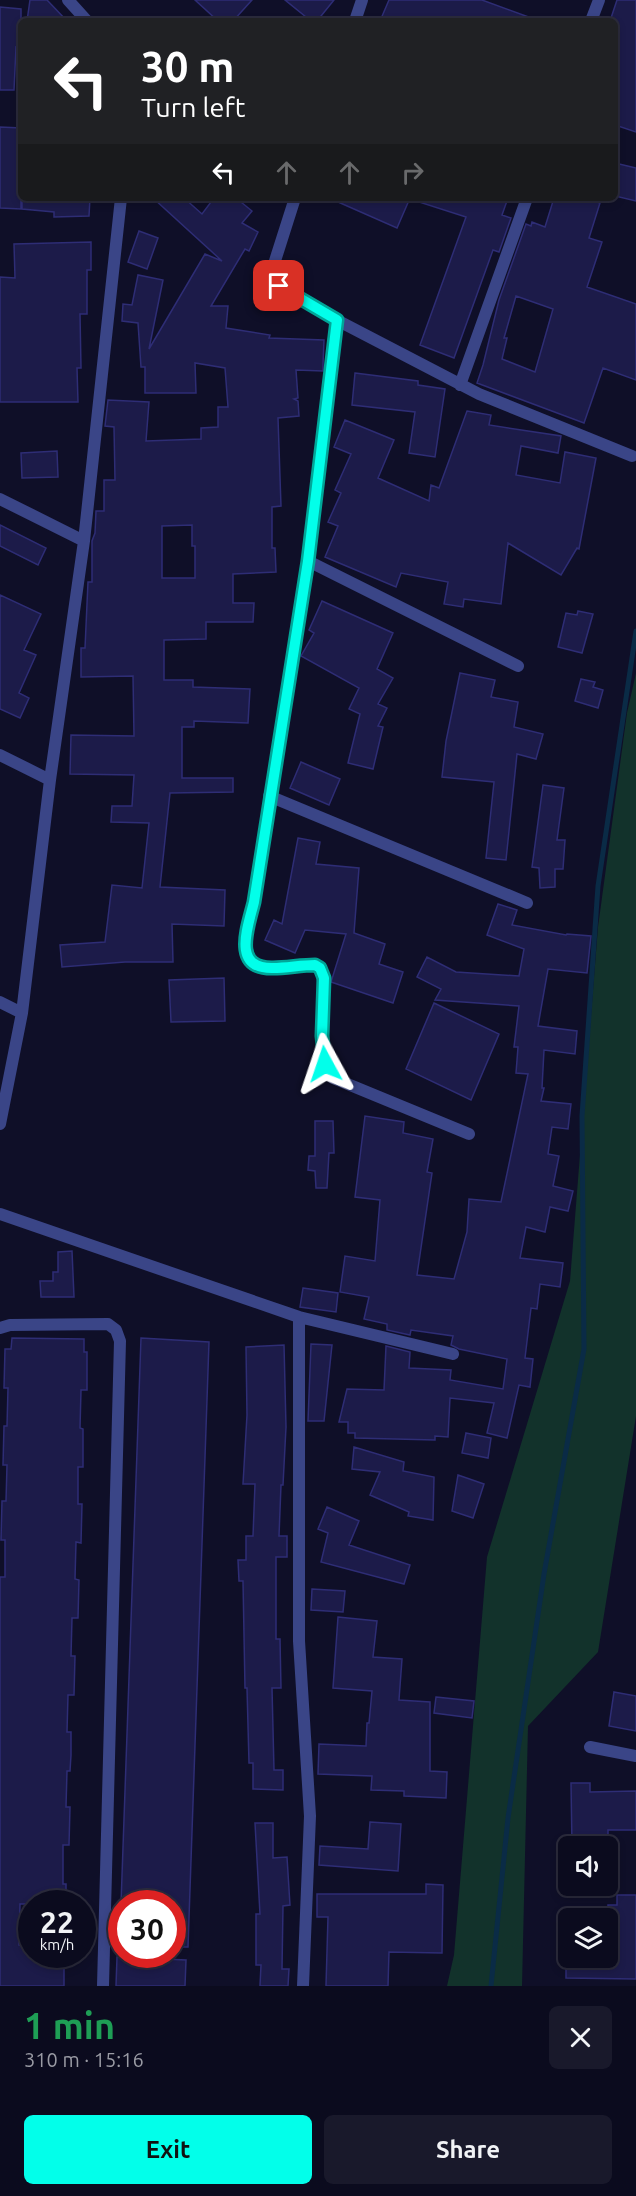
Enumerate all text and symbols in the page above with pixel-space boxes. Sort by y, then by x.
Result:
icon: left [42,42,120,120]
text: 30 m [141,43,235,90]
text: Turn left [141,92,245,122]
icon: left [207,156,240,189]
icon: ahead [270,156,303,189]
icon: ahead [333,156,366,189]
icon: right [396,156,429,189]
pin [253,260,304,311]
icon: arrive [262,269,295,302]
position arrow [293,1032,357,1096]
map controls [558,1836,618,1968]
button: sound [558,1836,618,1896]
speed limit sign: 30 [108,1890,186,1968]
text: 22 [40,1905,74,1939]
button: layers [558,1908,618,1968]
text: km/h [40,1936,74,1953]
text: 1 min [24,2005,115,2046]
button: close [549,2006,612,2069]
text: 310 m · 15:16 [24,2048,144,2071]
button: Exit [24,2115,312,2184]
button: Share [324,2115,612,2184]

